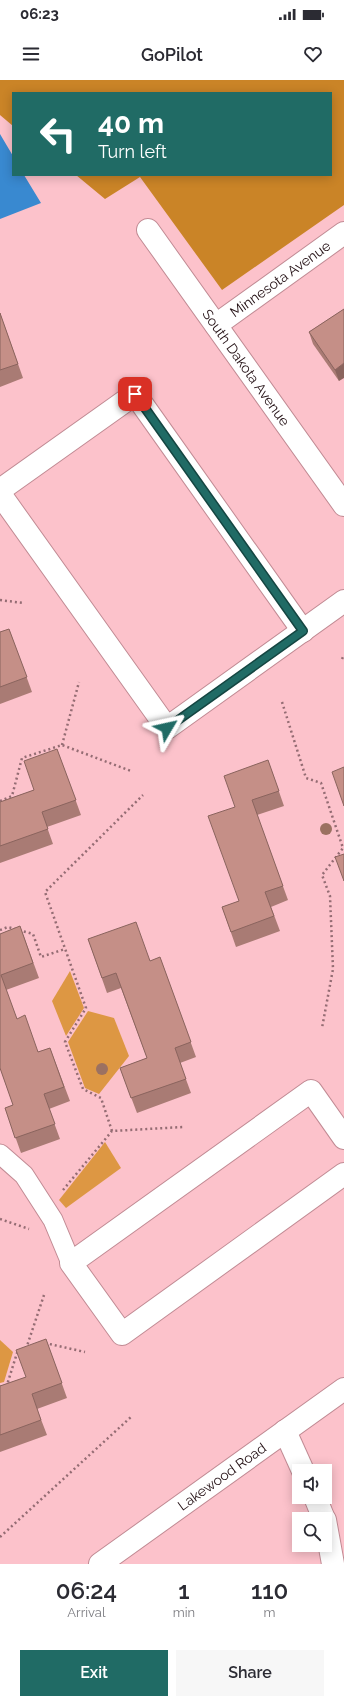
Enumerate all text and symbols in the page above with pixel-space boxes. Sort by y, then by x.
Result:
text: 06:23 [20,5,59,23]
icon: menu [20,43,42,65]
icon: heart [302,43,324,65]
text: GoPilot [141,44,203,65]
text: 40 m [98,107,164,140]
icon: left [32,108,84,160]
text: Turn left [98,141,167,162]
street label: Minnesota Avenue [227,238,333,320]
street label: South Dakota Avenue [199,306,293,429]
pin [118,377,152,411]
icon: arrive [124,383,146,405]
position arrow [146,707,188,749]
street label: Lakewood Road [175,1440,269,1514]
map controls [292,1464,332,1552]
button: sound [292,1464,332,1504]
button: search [292,1512,332,1552]
text: 06:24 [56,1576,117,1605]
text: 1 [178,1576,190,1605]
text: 110 [251,1576,288,1605]
text: Arrival [67,1605,105,1620]
text: min [173,1605,195,1620]
text: m [264,1605,276,1620]
button: Exit [20,1650,168,1696]
button: Share [176,1650,324,1696]

